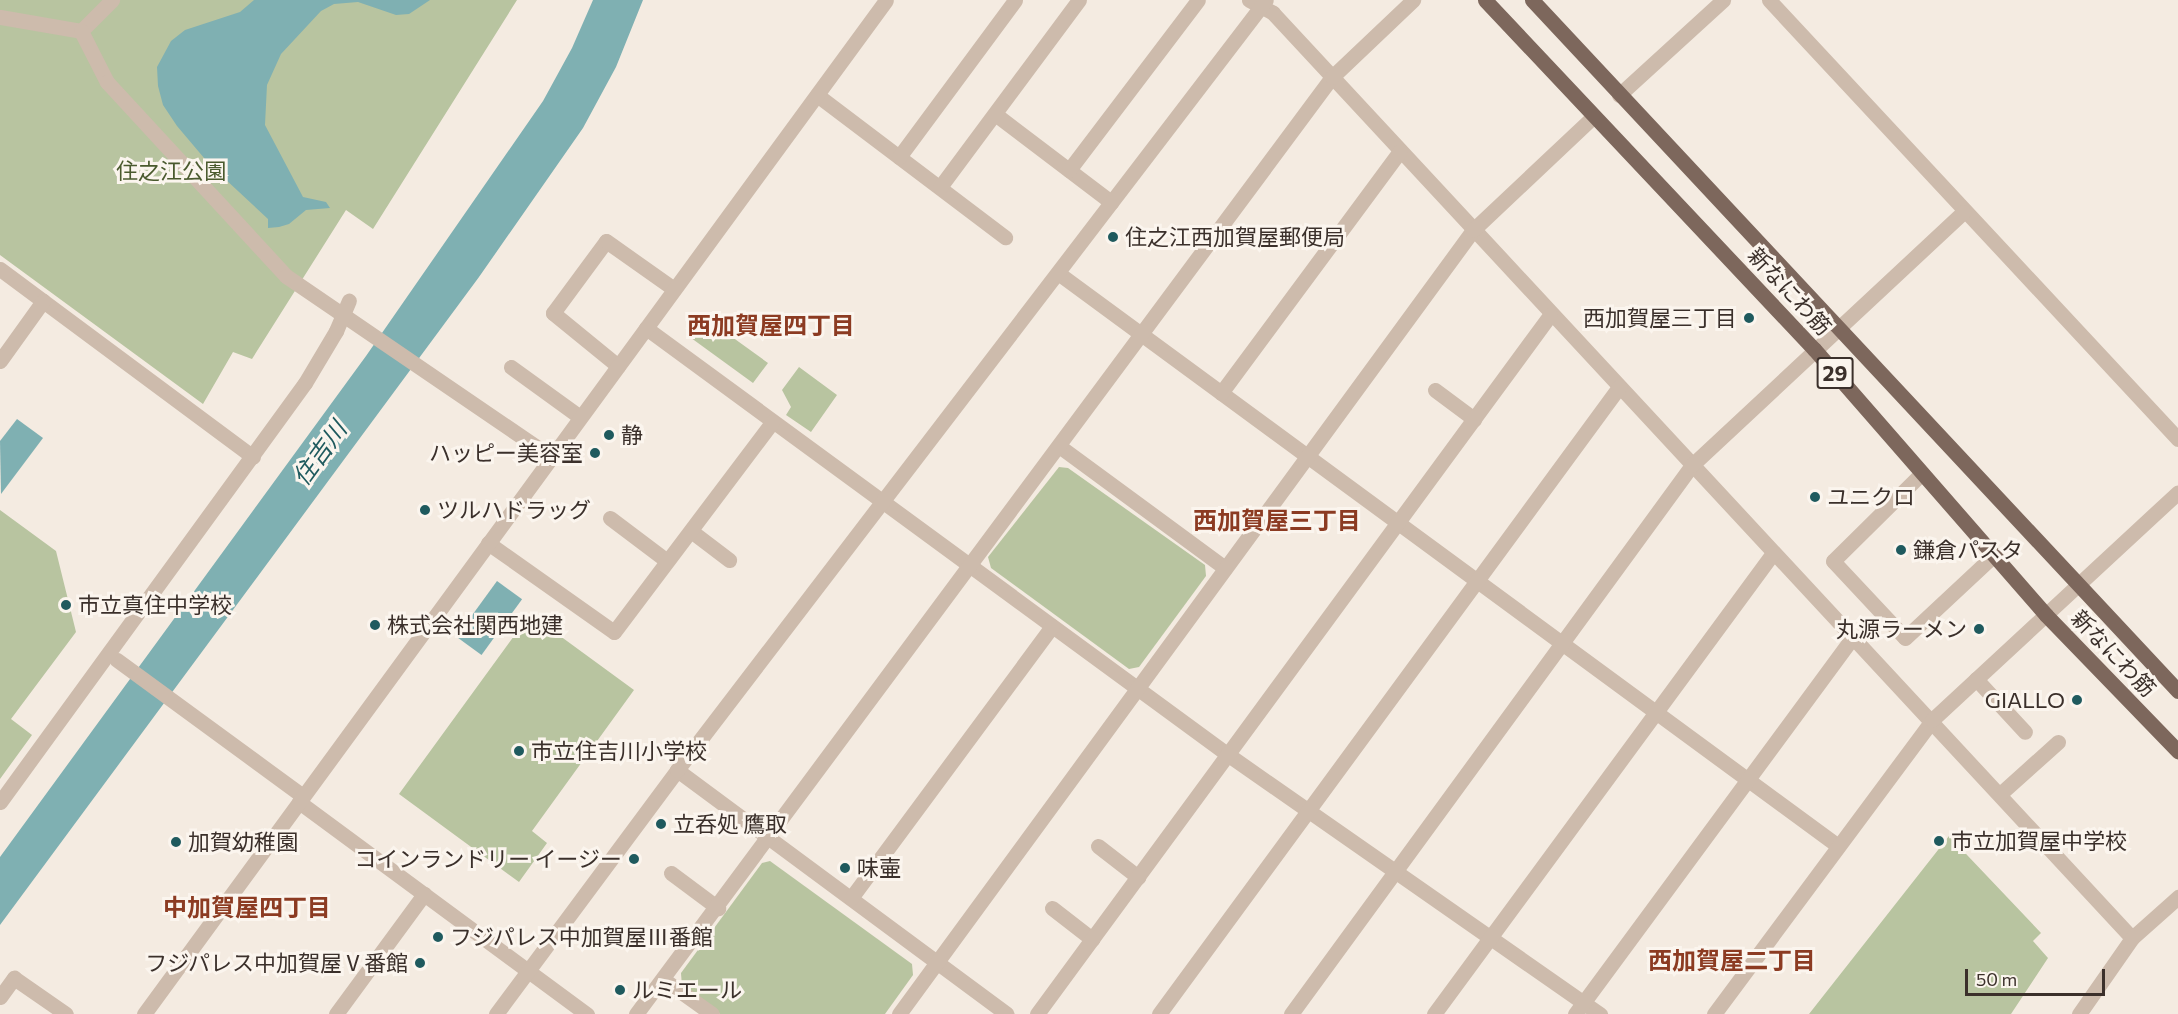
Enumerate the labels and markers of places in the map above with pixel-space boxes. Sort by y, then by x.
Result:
place label: 住之江西加賀屋郵便局 [1125,224,1345,250]
marker: 住之江西加賀屋郵便局 [1106,230,1120,244]
place label: 西加賀屋三丁目 [1583,305,1737,331]
marker: 西加賀屋三丁目 [1742,311,1756,325]
place label: 静 [621,422,643,448]
marker: 静 [602,428,616,442]
place label: ハッピー美容室 [429,440,583,466]
marker: ハッピー美容室 [588,446,602,460]
place label: ユニクロ [1827,484,1915,510]
marker: ユニクロ [1808,490,1822,504]
place label: ツルハドラッグ [437,497,591,523]
marker: ツルハドラッグ [418,503,432,517]
place label: 鎌倉パスタ [1913,537,2023,563]
marker: 鎌倉パスタ [1894,543,1908,557]
place label: 市立真住中学校 [78,592,232,618]
marker: 市立真住中学校 [59,598,73,612]
place label: 株式会社関西地建 [387,612,563,638]
place label: 丸源ラーメン [1835,616,1967,642]
marker: 株式会社関西地建 [368,618,382,632]
marker: 丸源ラーメン [1972,622,1986,636]
place label: GIALLO [1985,687,2065,713]
marker: GIALLO [2070,693,2084,707]
place label: 市立住吉川小学校 [531,738,707,764]
marker: 市立住吉川小学校 [512,744,526,758]
place label: 立呑処 鷹取 [673,811,787,837]
marker: 立呑処 鷹取 [654,817,668,831]
place label: 市立加賀屋中学校 [1951,828,2127,854]
place label: 加賀幼稚園 [188,829,298,855]
marker: 市立加賀屋中学校 [1932,834,1946,848]
marker: 加賀幼稚園 [169,835,183,849]
place label: コインランドリー イージー [354,846,622,872]
marker: コインランドリー イージー [627,852,641,866]
place label: 味壷 [857,855,901,881]
marker: 味壷 [838,861,852,875]
place label: フジパレス中加賀屋Ⅲ番館 [450,924,714,950]
marker: フジパレス中加賀屋Ⅲ番館 [431,930,445,944]
place label: フジパレス中加賀屋Ⅴ番館 [144,950,408,976]
marker: フジパレス中加賀屋Ⅴ番館 [413,956,427,970]
place label: ルミエール [632,977,742,1003]
marker: ルミエール [613,983,627,997]

